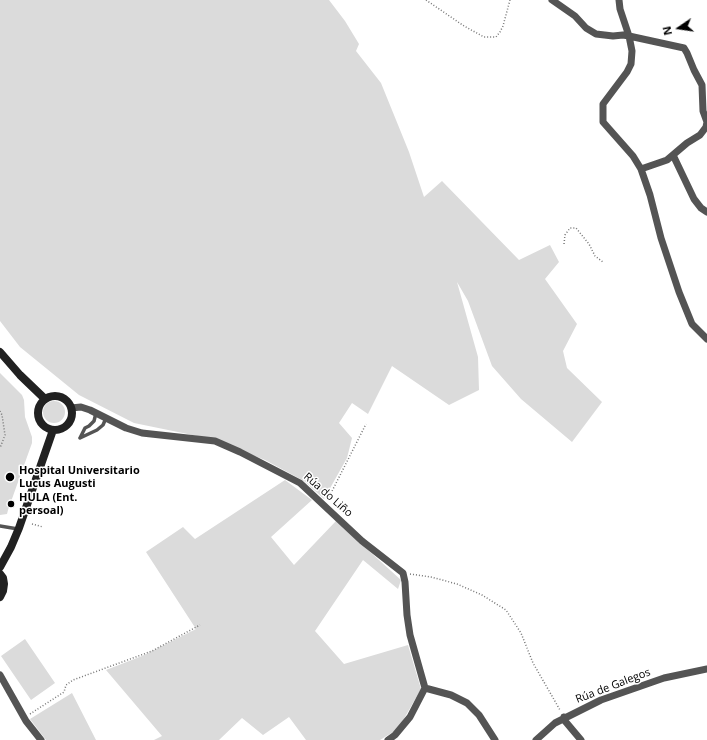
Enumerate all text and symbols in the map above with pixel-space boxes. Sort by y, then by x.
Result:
north arrow [659,8,699,48]
text: N [659,25,675,37]
place label: Hospital Universitario Lucus Augusti [19,464,140,490]
street label: Rúa do Liño [301,470,355,520]
marker: Hospital Universitario Lucus Augusti [4,471,16,483]
place label: HULA (Ent. persoal) [19,491,77,517]
marker: HULA (Ent. persoal) [6,499,16,509]
street label: Rúa de Galegos [574,666,652,706]

